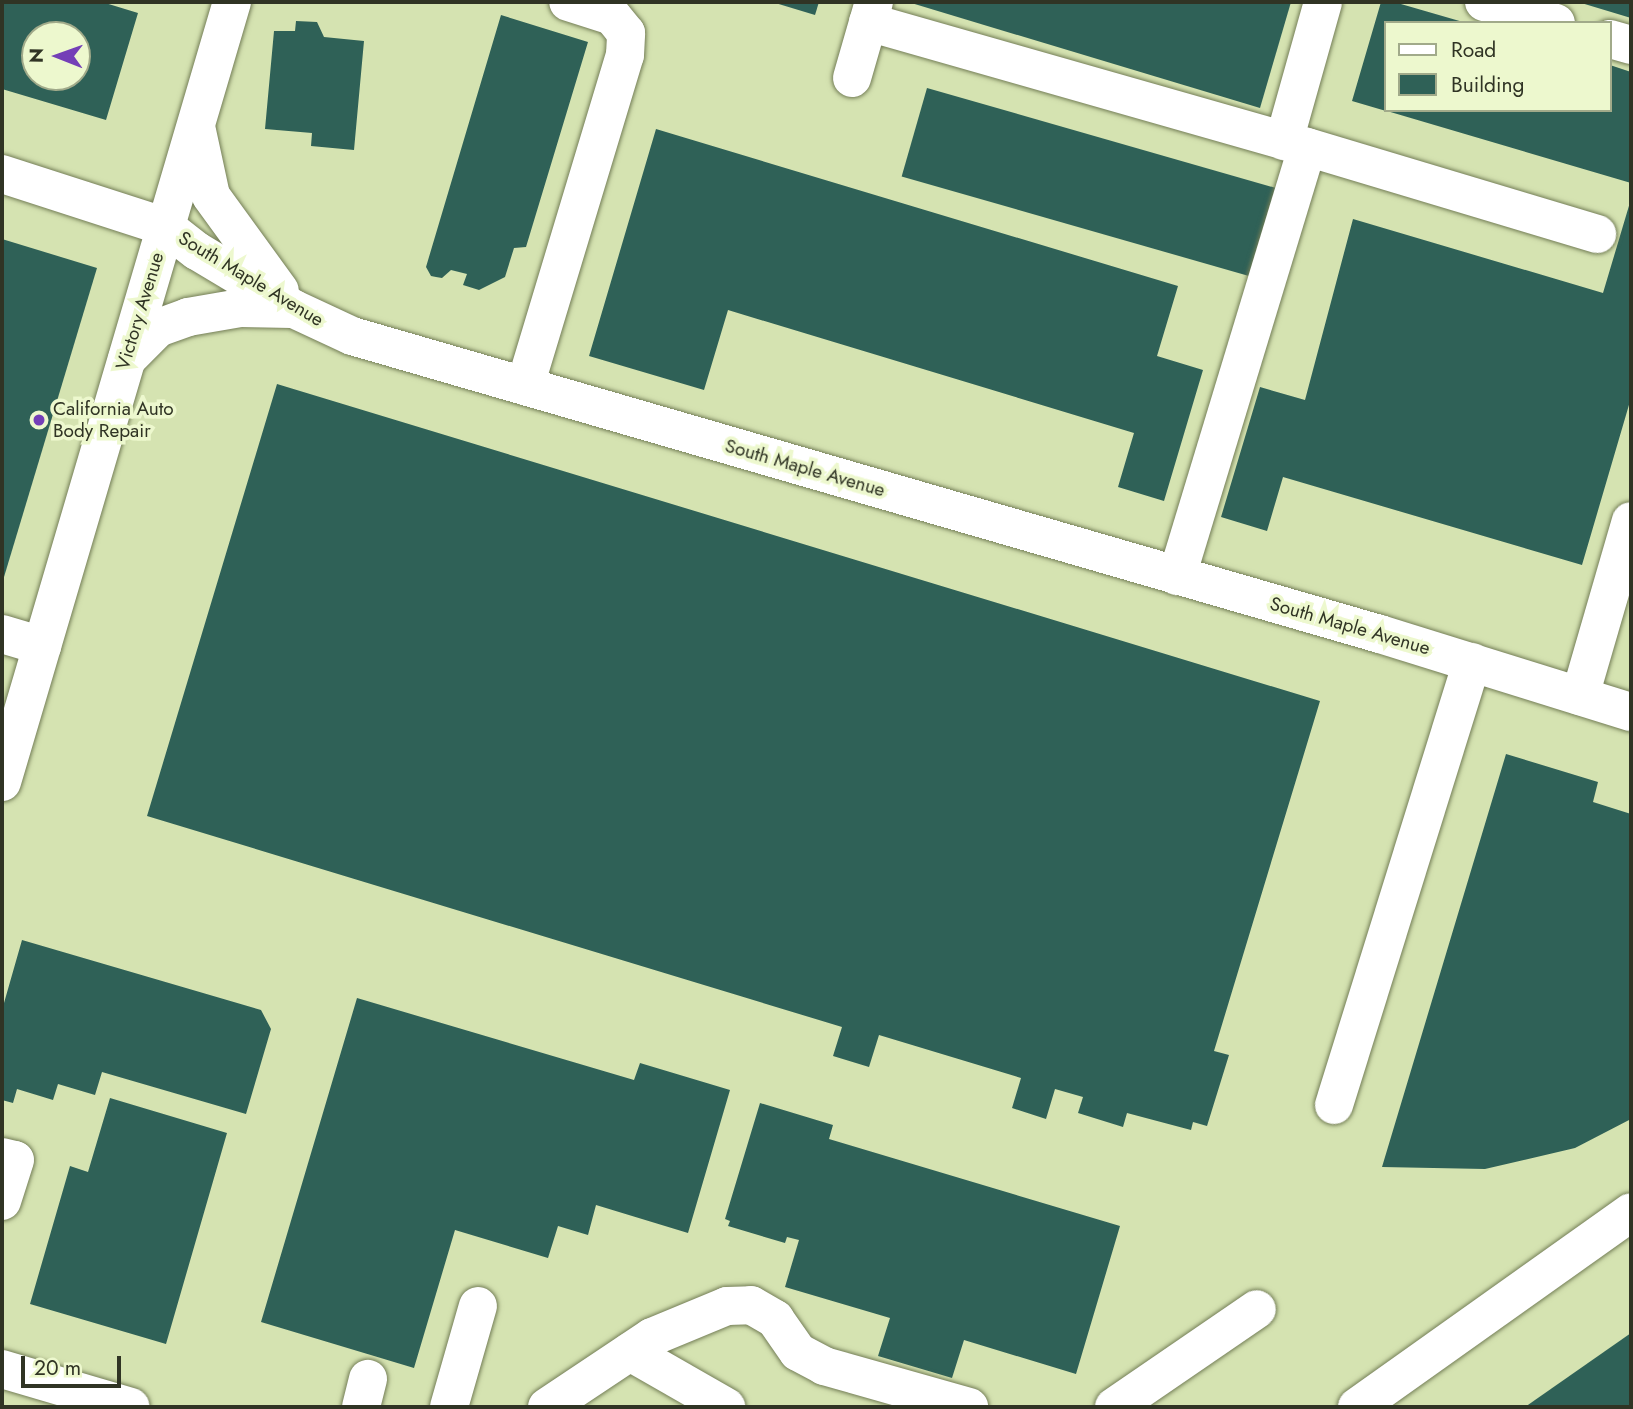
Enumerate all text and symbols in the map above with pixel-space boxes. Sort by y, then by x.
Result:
north arrow [21,21,91,91]
legend [1384,21,1612,112]
text: Road [1451,35,1496,65]
text: N [23,48,50,63]
text: Building [1451,70,1524,100]
street label: South Maple Avenue [174,227,328,331]
street label: Victory Avenue [111,249,169,373]
place label: California Auto Body Repair [53,398,174,442]
marker: California Auto Body Repair [31,412,47,428]
street label: South Maple Avenue [722,434,888,502]
street label: South Maple Avenue [1267,592,1433,660]
scale bar [24,1342,124,1386]
text: 20 m [34,1353,81,1383]

